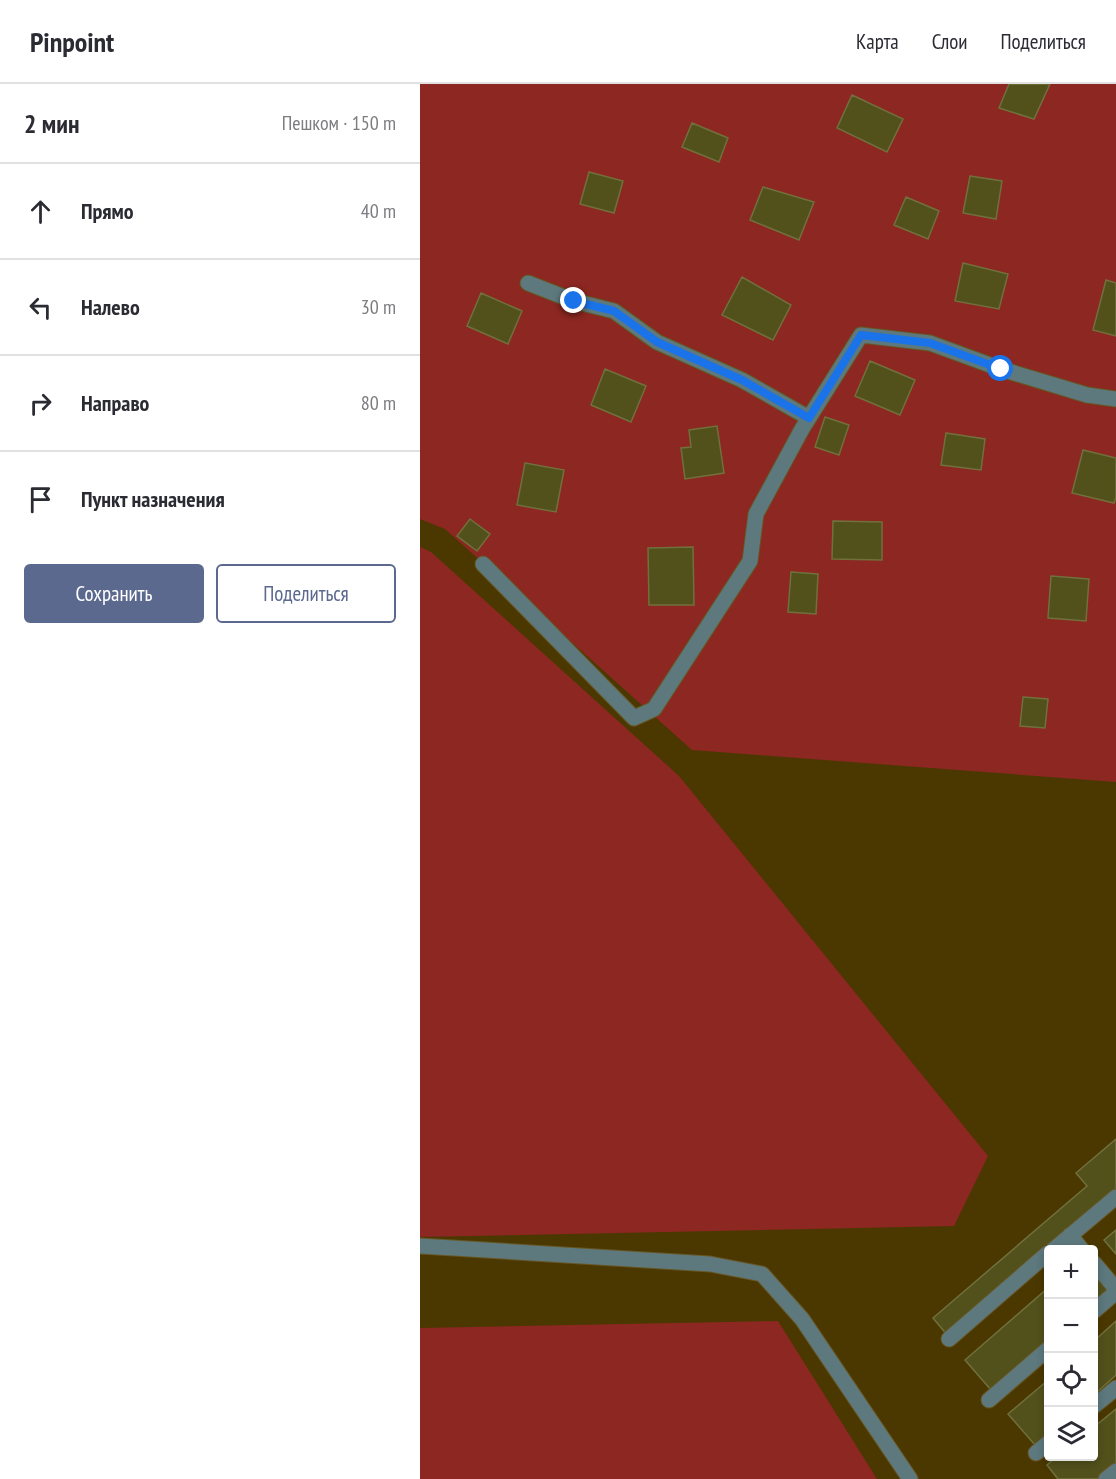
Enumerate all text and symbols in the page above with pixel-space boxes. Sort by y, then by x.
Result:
text: Pinpoint [30,23,114,60]
text: Карта [856,28,899,55]
text: Слои [932,28,967,55]
text: Поделиться [1000,28,1086,55]
text: 2 мин [24,107,79,140]
text: Пешком · 150 m [282,110,396,136]
icon: ahead [24,195,57,228]
text: Прямо [81,197,134,225]
text: 40 m [361,198,396,224]
route end [560,287,586,313]
icon: left [24,291,57,324]
text: Налево [81,293,140,321]
text: 30 m [361,294,396,320]
route start [987,355,1013,381]
icon: right [24,387,57,420]
text: Направо [81,389,149,417]
text: 80 m [361,390,396,416]
icon: arrive [24,483,57,516]
text: Пункт назначения [81,485,225,513]
button: Сохранить [24,564,204,623]
button: Поделиться [216,564,396,623]
map controls [1044,1245,1098,1461]
button: + [1044,1245,1098,1299]
button: − [1044,1299,1098,1353]
button: locate [1044,1353,1098,1407]
button: layers [1044,1407,1098,1461]

